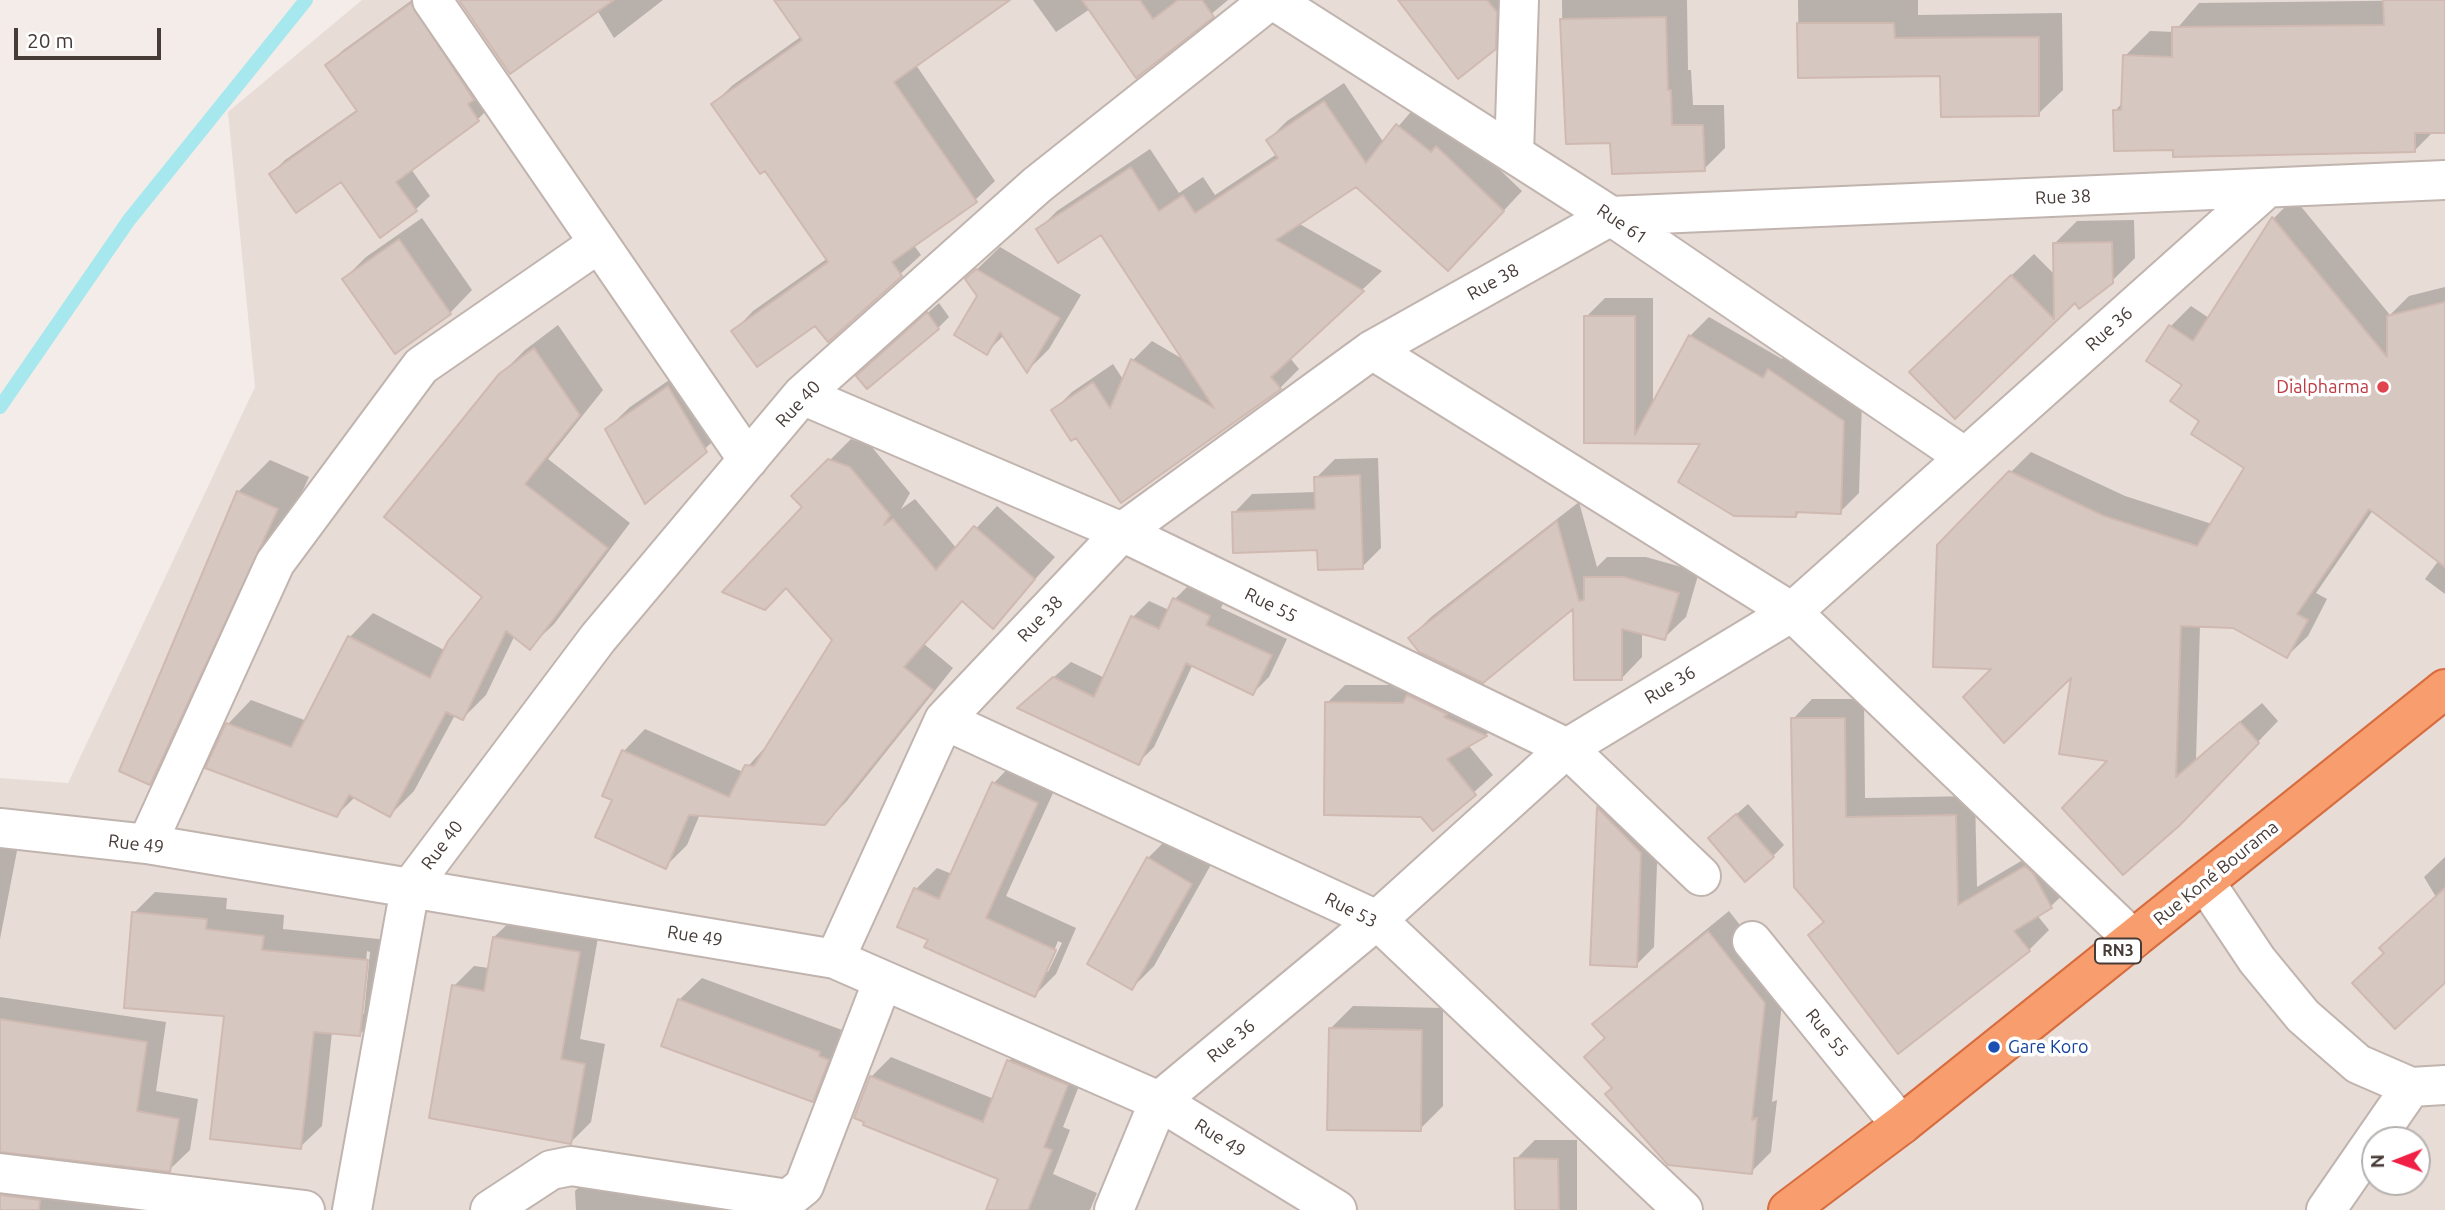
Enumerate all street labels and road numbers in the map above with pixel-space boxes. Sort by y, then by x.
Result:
street label: Rue 38 [2035,185,2091,209]
street label: Rue 61 [1593,199,1651,249]
street label: Rue 38 [1463,259,1523,305]
street label: Rue 36 [2081,302,2137,356]
street label: Rue 40 [771,376,825,432]
street label: Rue 55 [1241,583,1301,627]
street label: Rue 38 [1013,591,1067,647]
street label: Rue 36 [1640,661,1700,709]
street label: Rue 40 [417,816,467,874]
street label: Rue Koné Bourama [2149,816,2283,930]
street label: Rue 49 [107,830,165,858]
street label: Rue 53 [1321,888,1381,932]
street label: Rue 49 [666,921,724,951]
road number: RN3 [2095,939,2141,964]
street label: Rue 55 [1801,1005,1853,1061]
street label: Rue 36 [1203,1015,1259,1067]
street label: Rue 49 [1191,1114,1249,1162]

